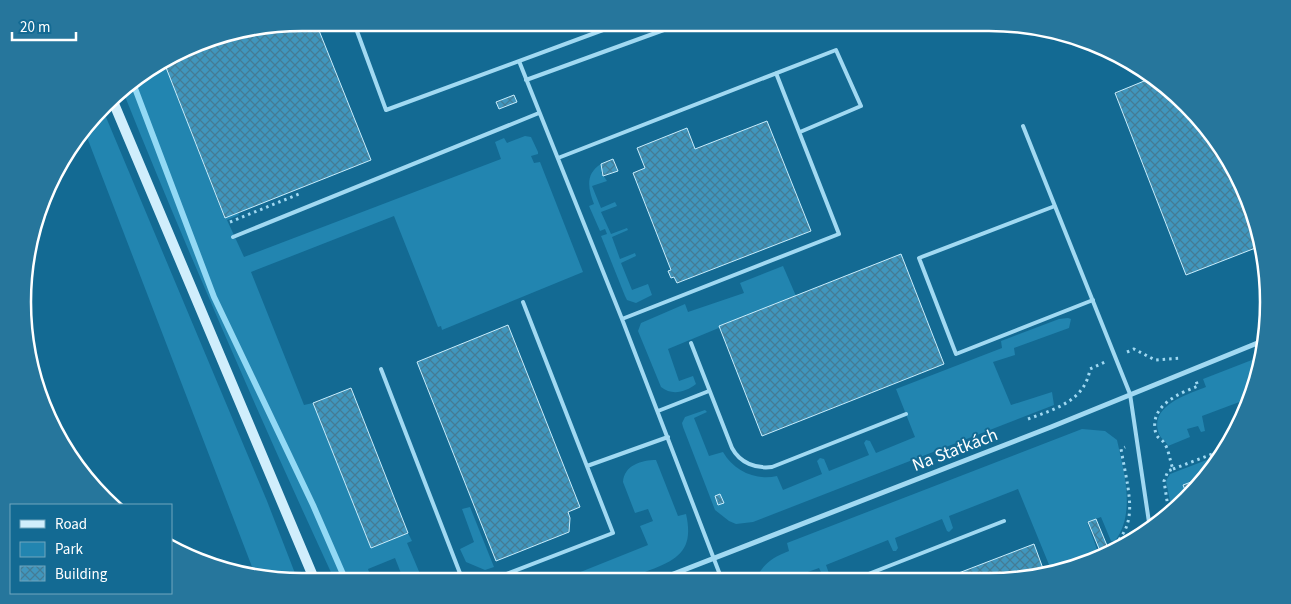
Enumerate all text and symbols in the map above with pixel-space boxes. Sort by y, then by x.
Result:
scale bar [12,10,76,42]
text: 20 m [20,17,50,38]
street label: Na Statkách [909,422,1001,478]
legend [10,504,172,594]
text: Road [55,514,87,535]
text: Park [55,539,84,560]
text: Building [55,564,108,585]

